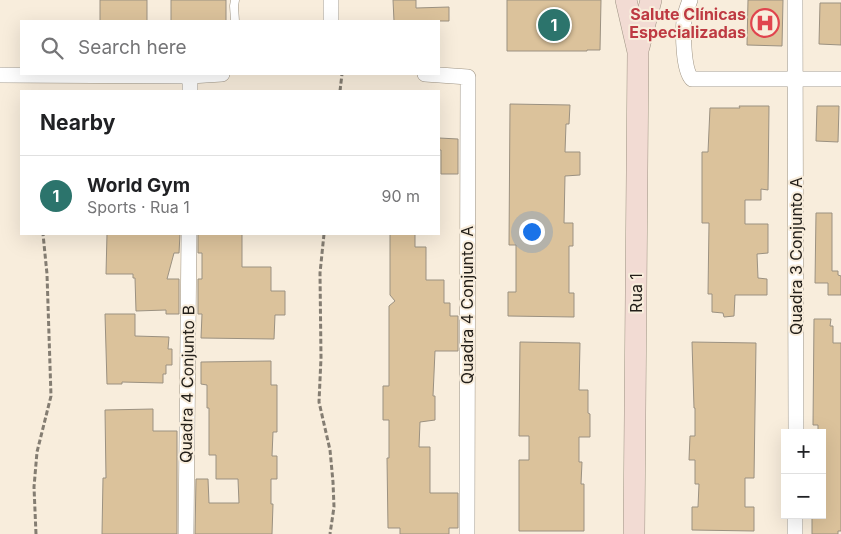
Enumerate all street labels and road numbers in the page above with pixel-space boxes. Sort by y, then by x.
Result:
street label: Quadra 3 Conjunto A [786,177,806,335]
street label: Quadra 4 Conjunto A [457,226,477,384]
street label: Rua 1 [626,273,646,313]
street label: Quadra 4 Conjunto B [176,305,198,463]

